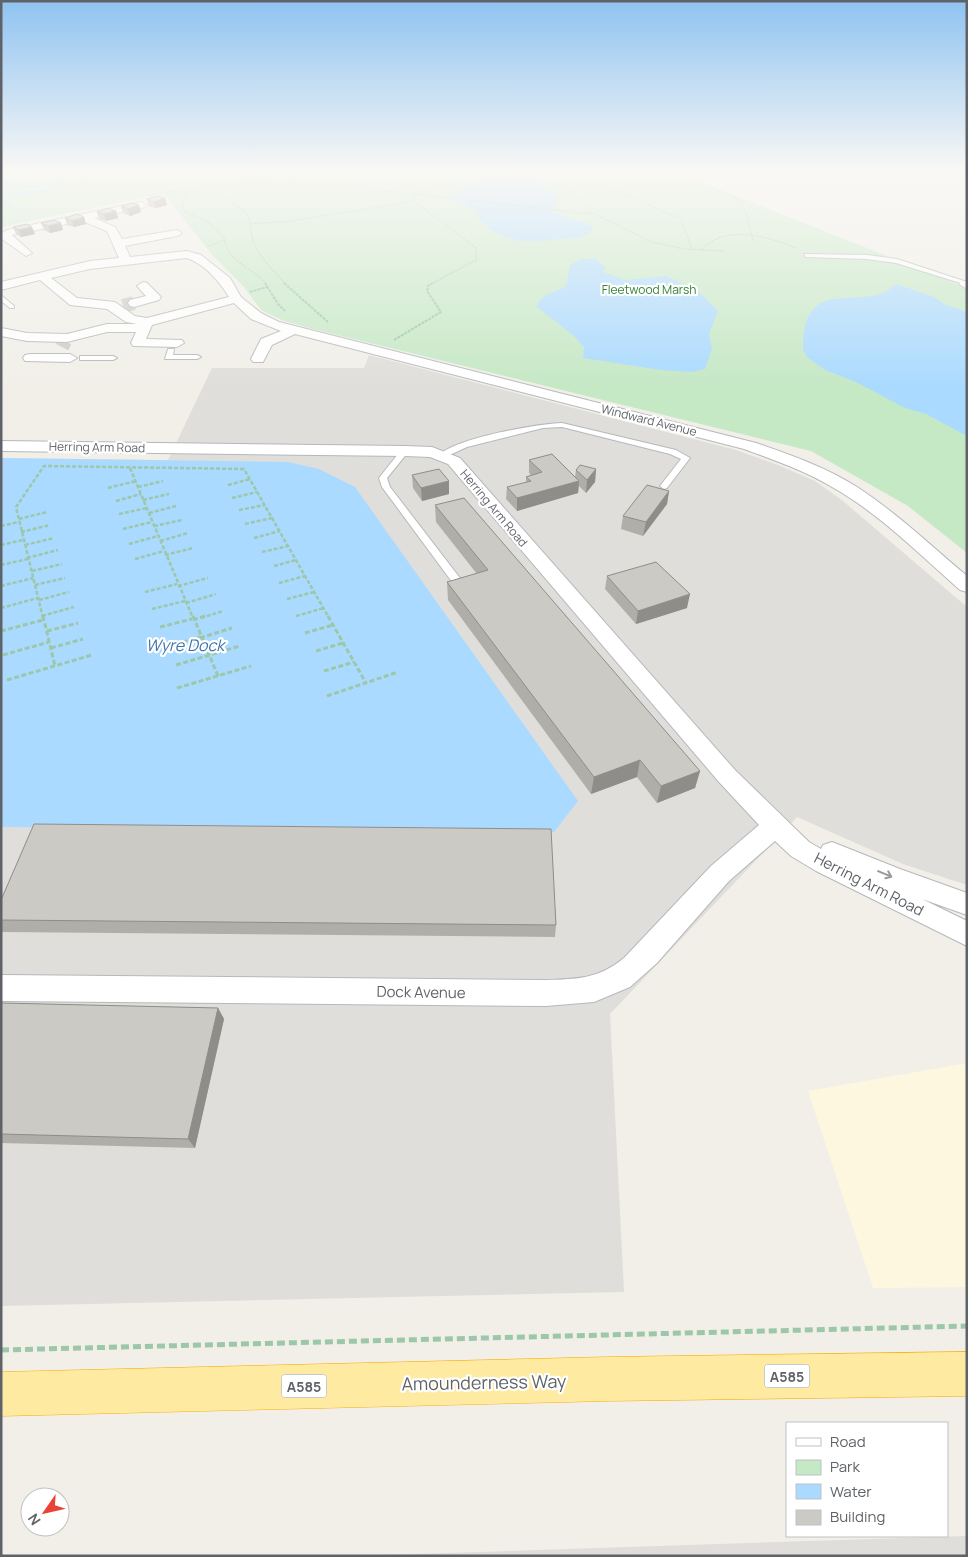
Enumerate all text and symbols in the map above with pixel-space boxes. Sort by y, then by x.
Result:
park label: Fleetwood Marsh [602,281,696,298]
street label: Windward Avenue [599,400,699,440]
street label: Herring Arm Road [49,438,145,456]
street label: Herring Arm Road [457,466,531,550]
water label: Wyre Dock [146,634,226,656]
street label: Herring Arm Road [811,847,927,921]
one-way arrow [877,870,892,880]
street label: Dock Avenue [376,981,466,1003]
road number: A585 [764,1364,810,1388]
street label: Amounderness Way [401,1369,567,1395]
road number: A585 [282,1374,326,1398]
legend [786,1422,948,1537]
text: Road [830,1431,866,1452]
text: Park [830,1456,860,1477]
text: Water [830,1481,872,1502]
north arrow [20,1487,70,1537]
text: Building [830,1506,885,1527]
text: N [23,1510,44,1529]

